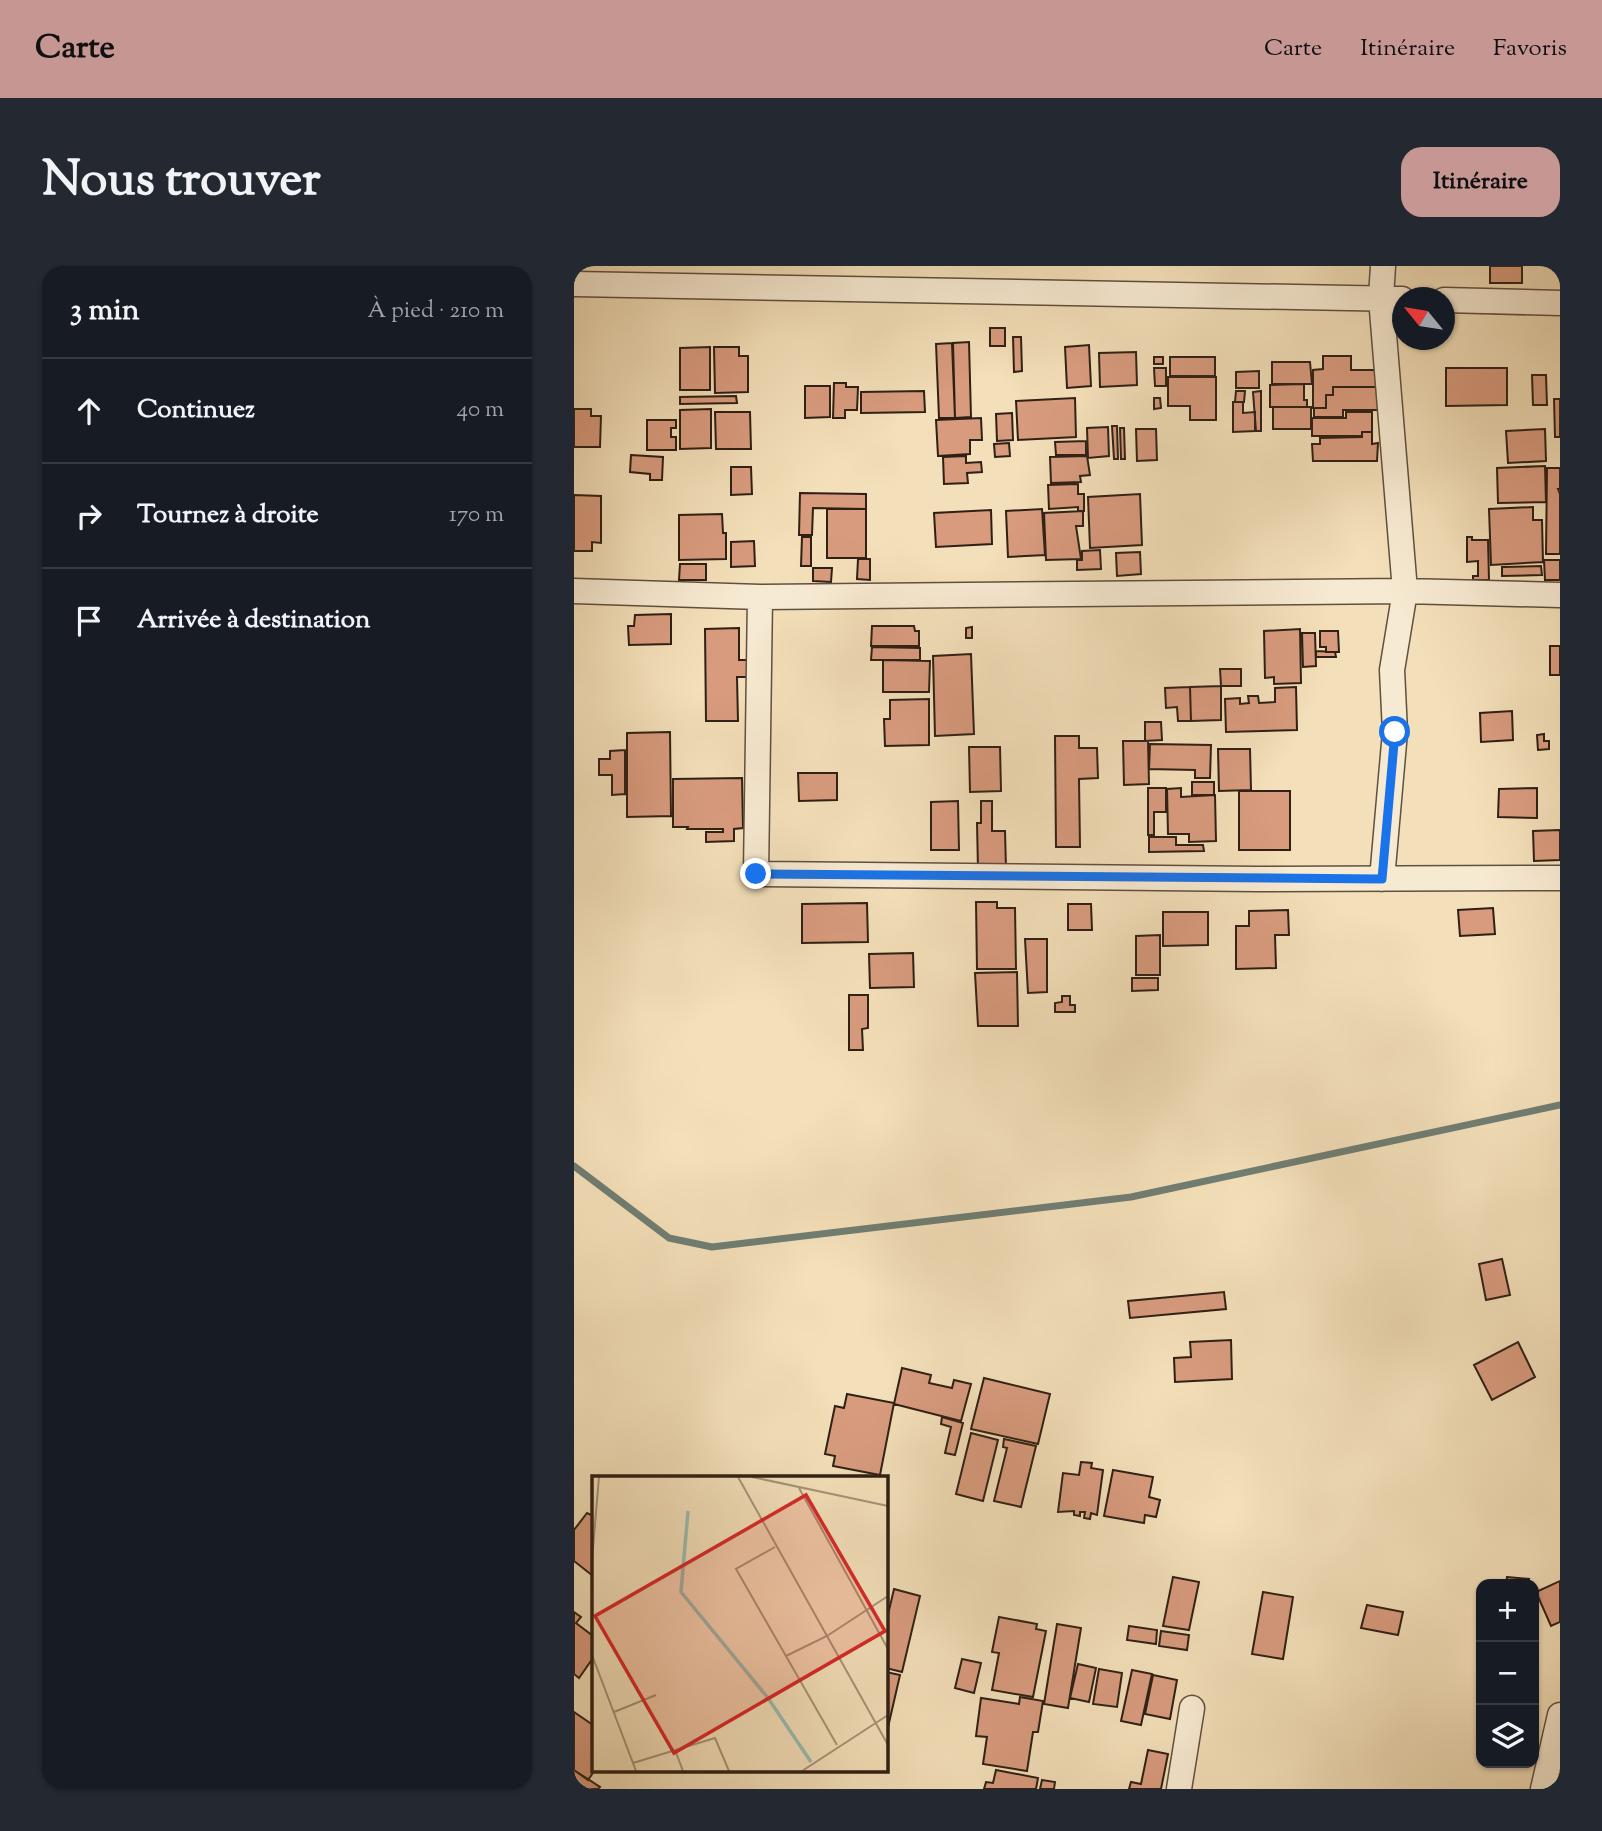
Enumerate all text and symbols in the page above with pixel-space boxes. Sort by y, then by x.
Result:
text: Carte [35,25,115,73]
text: Carte [1264,32,1322,66]
text: Itinéraire [1360,32,1455,66]
text: Favoris [1493,32,1567,66]
text: Nous trouver [42,147,321,217]
button: Itinéraire [1401,147,1560,217]
north arrow [1392,287,1455,350]
text: 3 min [70,290,140,333]
text: À pied · 210 m [367,295,504,328]
icon: ahead [70,392,108,430]
text: Continuez [137,392,255,429]
text: 40 m [457,394,504,427]
icon: right [70,497,108,535]
text: Tournez à droite [137,497,319,534]
text: 170 m [449,499,504,532]
icon: arrive [70,602,108,640]
text: Arrivée à destination [137,602,370,639]
route start [1379,716,1410,747]
route end [740,858,771,889]
inset map [592,1476,887,1772]
map controls [1476,1579,1539,1768]
button: + [1476,1579,1539,1642]
button: − [1476,1642,1539,1705]
button: layers [1476,1705,1539,1768]

